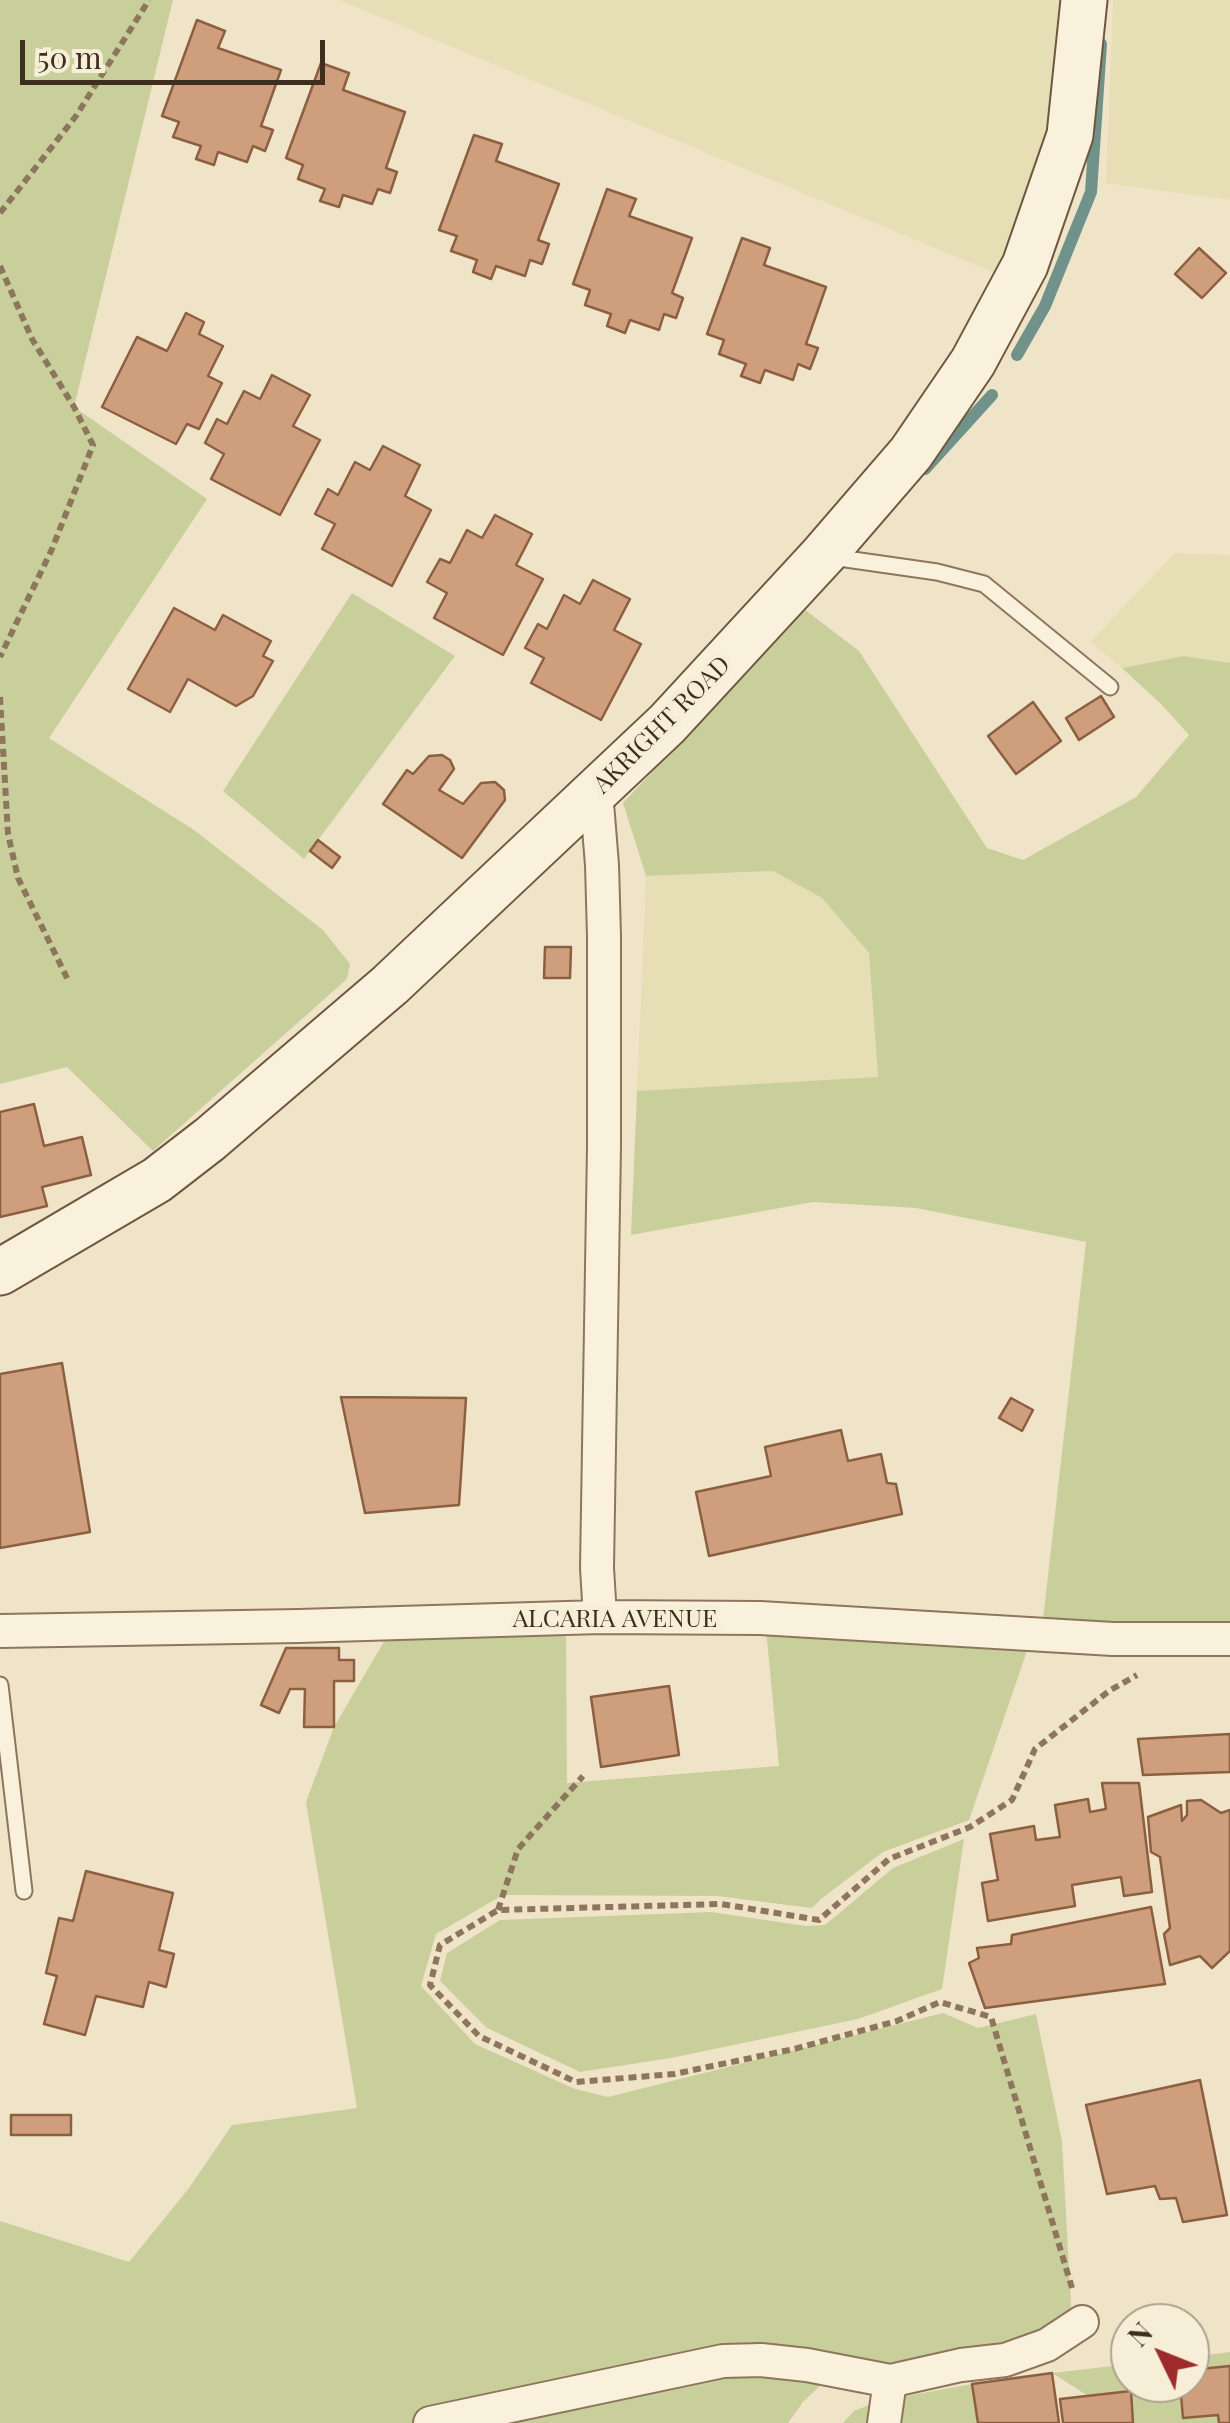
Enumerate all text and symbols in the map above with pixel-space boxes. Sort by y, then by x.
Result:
scale bar [25,20,330,82]
text: 50 m [37,37,102,77]
street label: AKRIGHT ROAD [587,650,737,800]
street label: ALCARIA AVENUE [513,1604,717,1634]
north arrow [1110,2303,1210,2403]
text: N [1119,2314,1160,2354]

